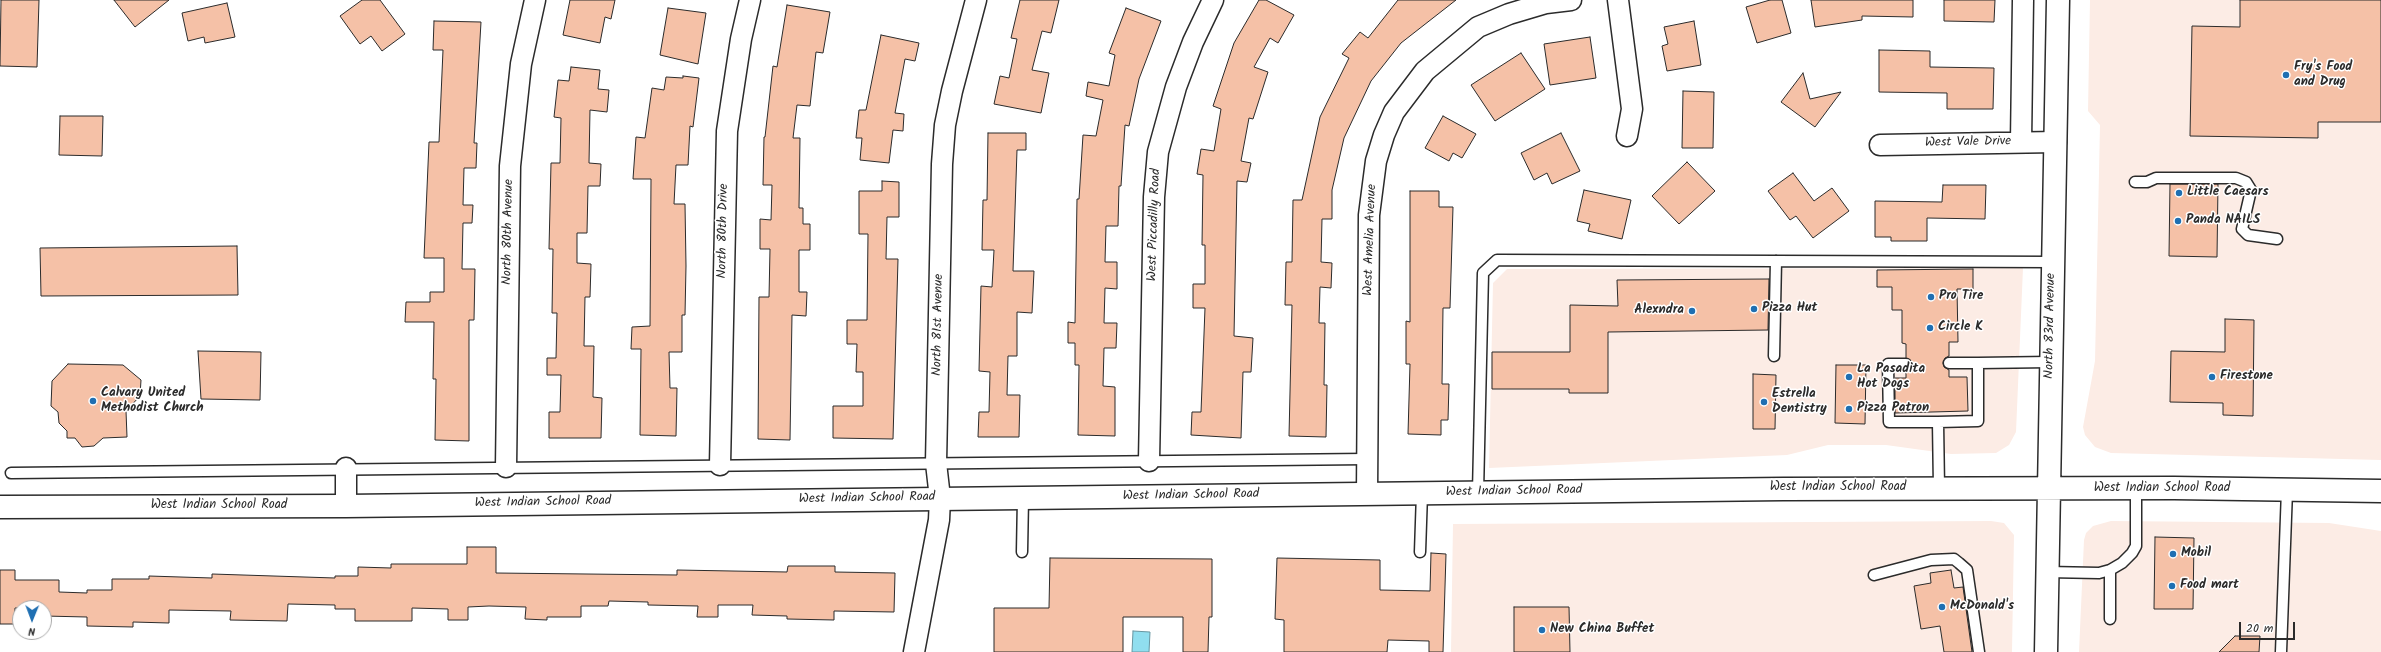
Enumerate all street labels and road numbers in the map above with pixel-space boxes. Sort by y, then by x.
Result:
street label: West Vale Drive [1925,134,2011,152]
street label: West Piccadilly Road [1145,168,1165,282]
street label: North 80th Avenue [500,179,518,285]
street label: North 80th Drive [715,183,733,279]
street label: West Amelia Avenue [1361,184,1381,296]
street label: North 83rd Avenue [2042,273,2060,379]
street label: North 81st Avenue [930,274,948,376]
street label: West Indian School Road [1770,480,1906,496]
street label: West Indian School Road [2094,481,2230,497]
street label: West Indian School Road [1446,483,1582,501]
street label: West Indian School Road [1123,487,1259,505]
street label: West Indian School Road [799,490,935,508]
street label: West Indian School Road [475,494,611,512]
street label: West Indian School Road [151,498,287,514]

